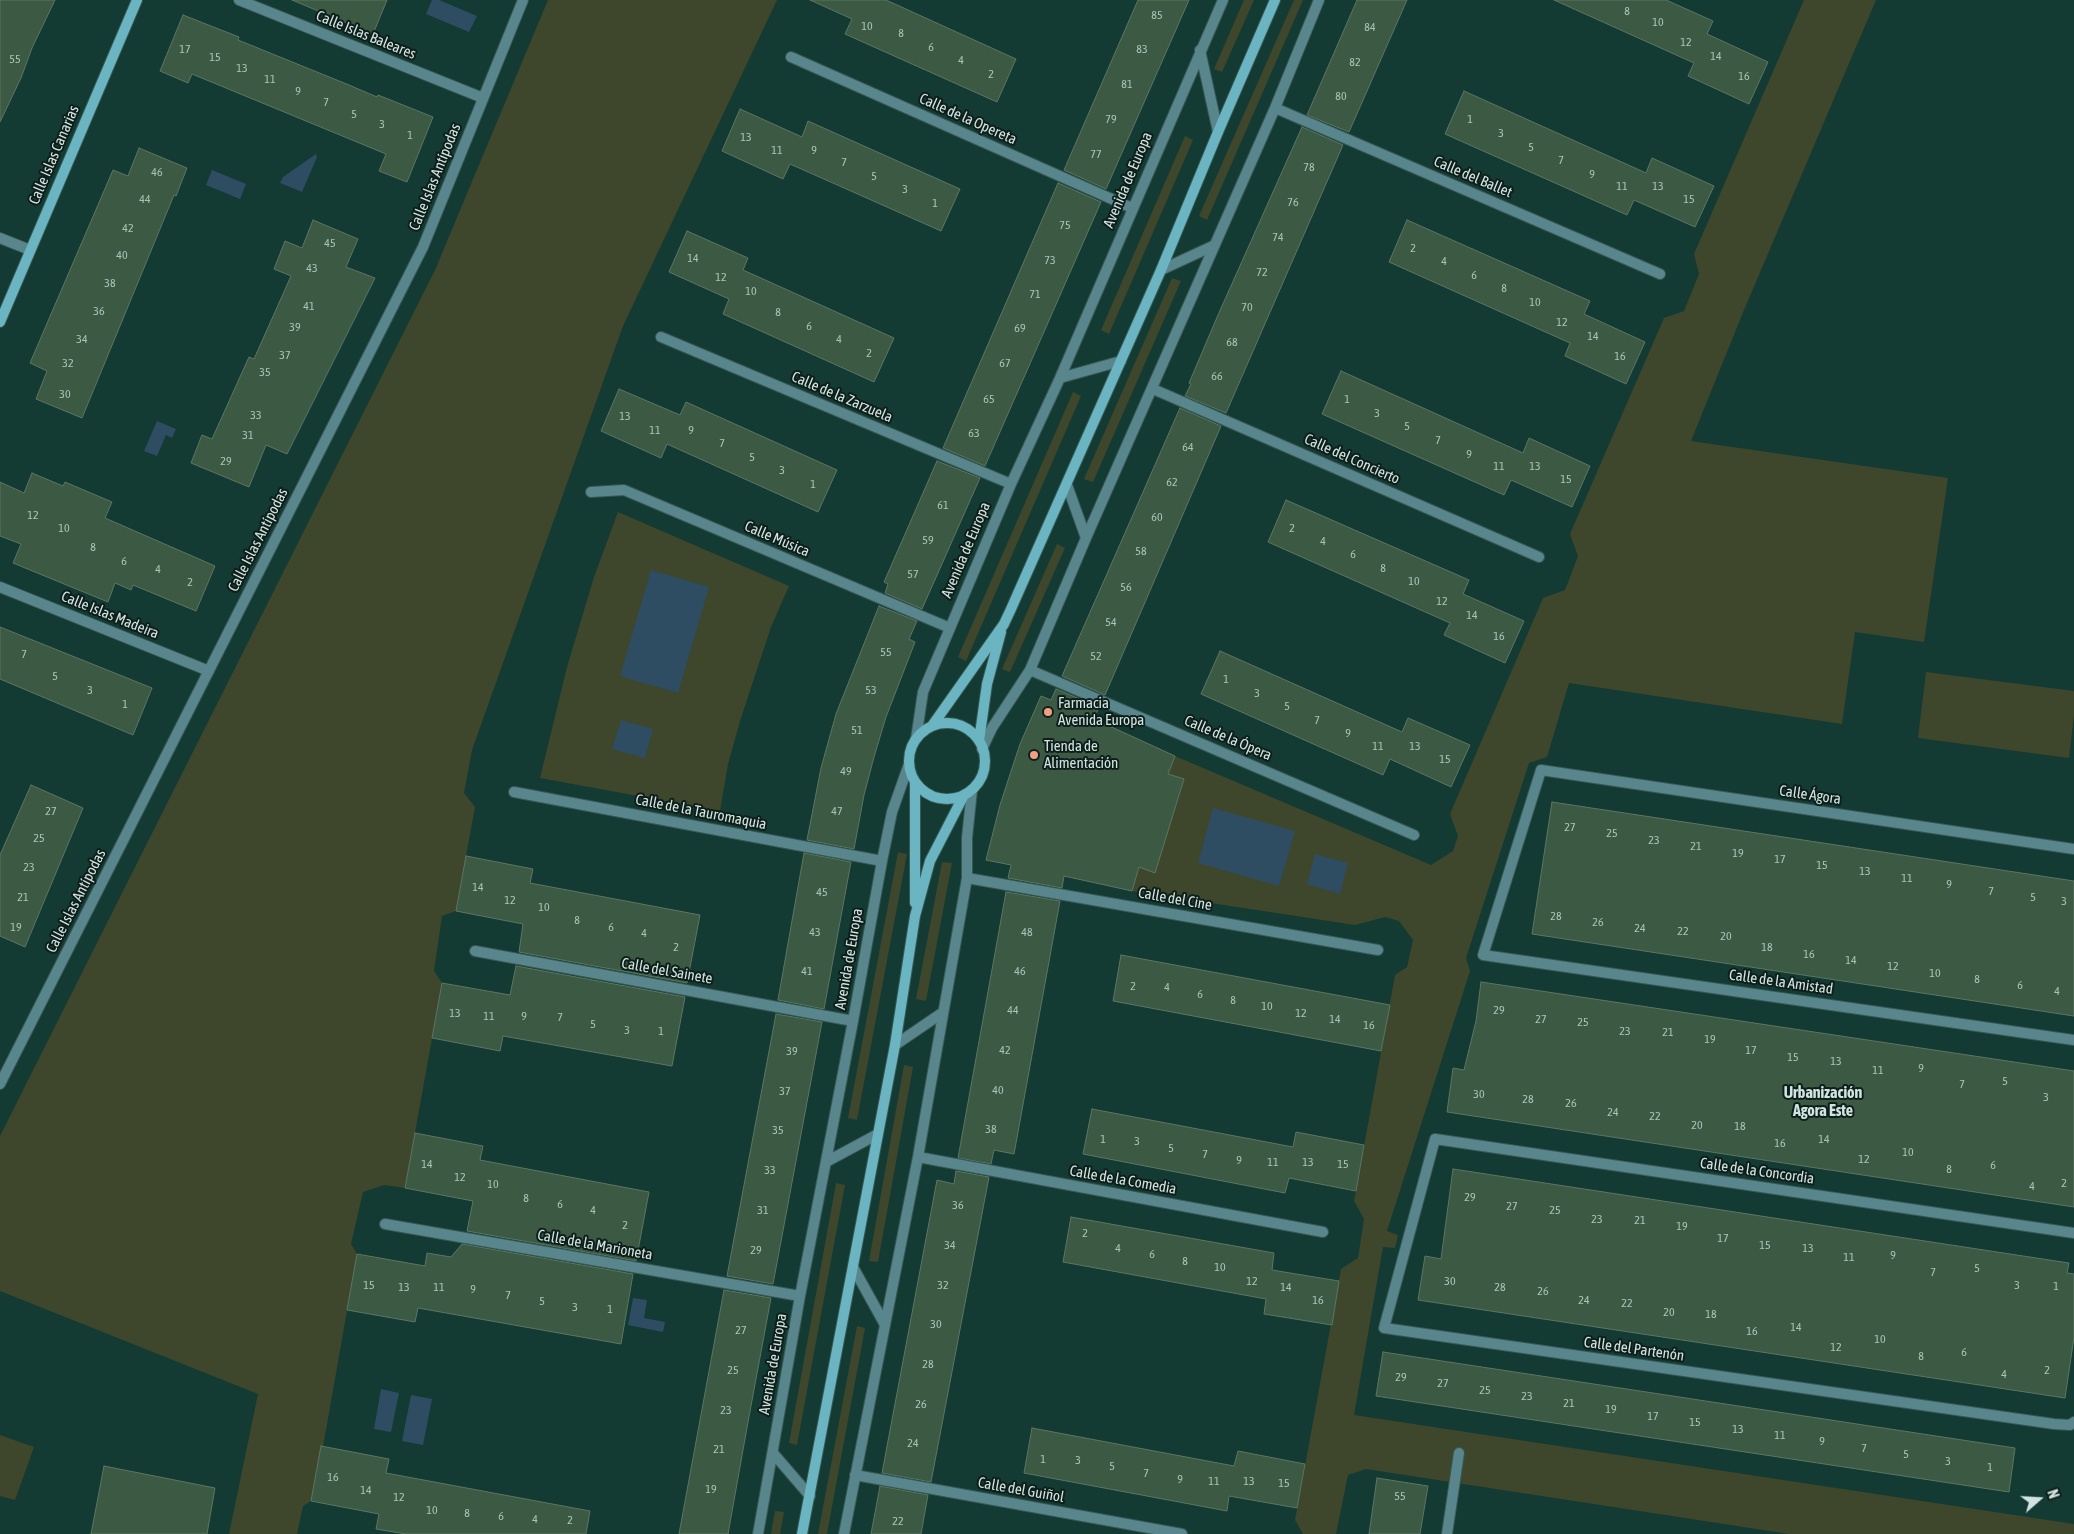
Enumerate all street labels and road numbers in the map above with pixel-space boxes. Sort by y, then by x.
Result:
street label: Calle Islas Baleares [313,7,419,63]
street label: Calle de la Opereta [917,90,1019,148]
street label: Calle Islas Canarias [25,103,83,207]
street label: Calle Islas Antípodas [405,121,465,233]
street label: Avenida de Europa [1100,129,1156,231]
street label: Calle del Ballet [1431,152,1515,202]
street label: Calle de la Zarzuela [789,368,895,426]
street label: Calle del Concierto [1301,430,1403,488]
street label: Calle Islas Antípodas [224,485,292,595]
street label: Avenida de Europa [938,499,994,601]
street label: Calle Música [742,517,812,561]
street label: Calle Islas Madeira [59,587,161,643]
street label: Calle de la Ópera [1182,712,1274,764]
street label: Calle Ágora [1778,782,1842,808]
street label: Calle de la Tauromaquia [634,790,768,834]
street label: Calle Islas Antípodas [42,846,110,956]
street label: Calle del Cine [1137,884,1213,914]
street label: Avenida de Europa [831,907,867,1011]
street label: Calle del Sainete [620,954,714,988]
street label: Calle de la Amistad [1728,966,1834,998]
street label: Calle de la Concordia [1699,1154,1815,1188]
street label: Calle de la Comedia [1068,1162,1178,1198]
street label: Calle de la Marioneta [536,1226,654,1264]
street label: Avenida de Europa [755,1312,791,1416]
street label: Calle del Partenón [1583,1333,1685,1365]
street label: Calle del Guiñol [976,1474,1066,1506]

